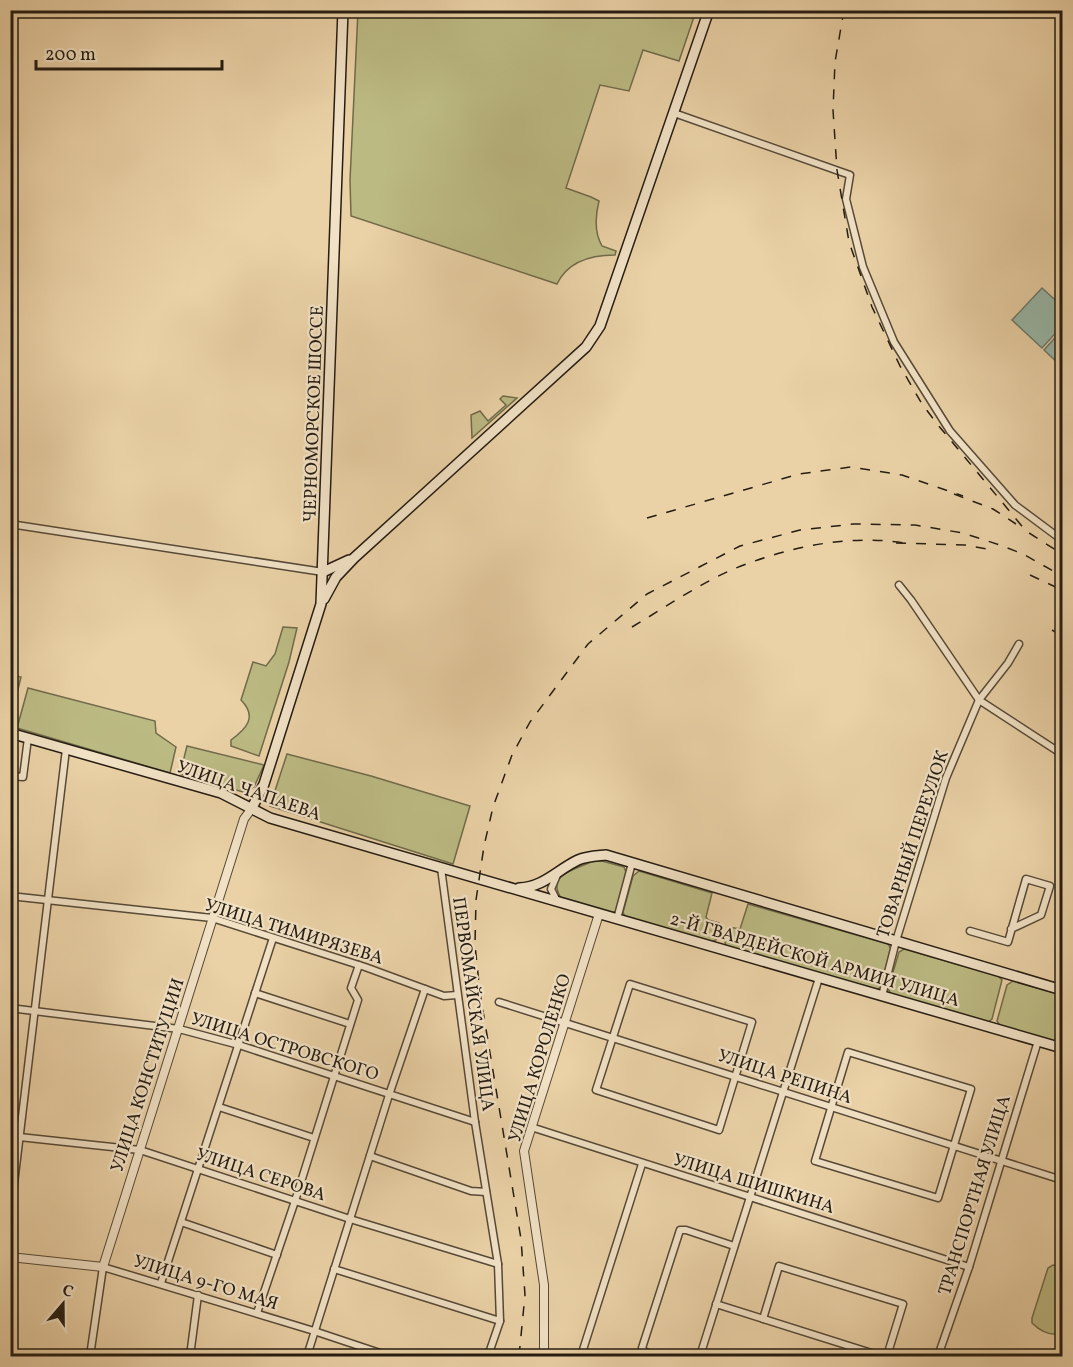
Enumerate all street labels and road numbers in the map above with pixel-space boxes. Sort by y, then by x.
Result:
street label: ЧЕРНОМОРСКОЕ ШОССЕ [298,305,331,523]
street label: ТОВАРНЫЙ ПЕРЕУЛОК [871,747,956,942]
street label: УЛИЦА ЧАПАЕВА [173,755,324,828]
street label: УЛИЦА ТИМИРЯЗЕВА [201,893,386,972]
street label: ПЕРВОМАЙСКАЯ УЛИЦА [445,895,500,1113]
street label: 2-Й ГВАРДЕЙСКОЙ АРМИИ УЛИЦА [667,907,963,1014]
street label: УЛИЦА КОРОЛЕНКО [503,971,578,1146]
street label: УЛИЦА КОНСТИТУЦИИ [105,975,192,1176]
street label: УЛИЦА ОСТРОВСКОГО [188,1007,382,1088]
street label: УЛИЦА РЕПИНА [714,1044,855,1111]
street label: ТРАНСПОРТНАЯ УЛИЦА [933,1092,1018,1299]
street label: УЛИЦА СЕРОВА [192,1143,329,1208]
street label: УЛИЦА ШИШКИНА [670,1148,838,1221]
street label: УЛИЦА 9-ГО МАЯ [130,1249,281,1317]

